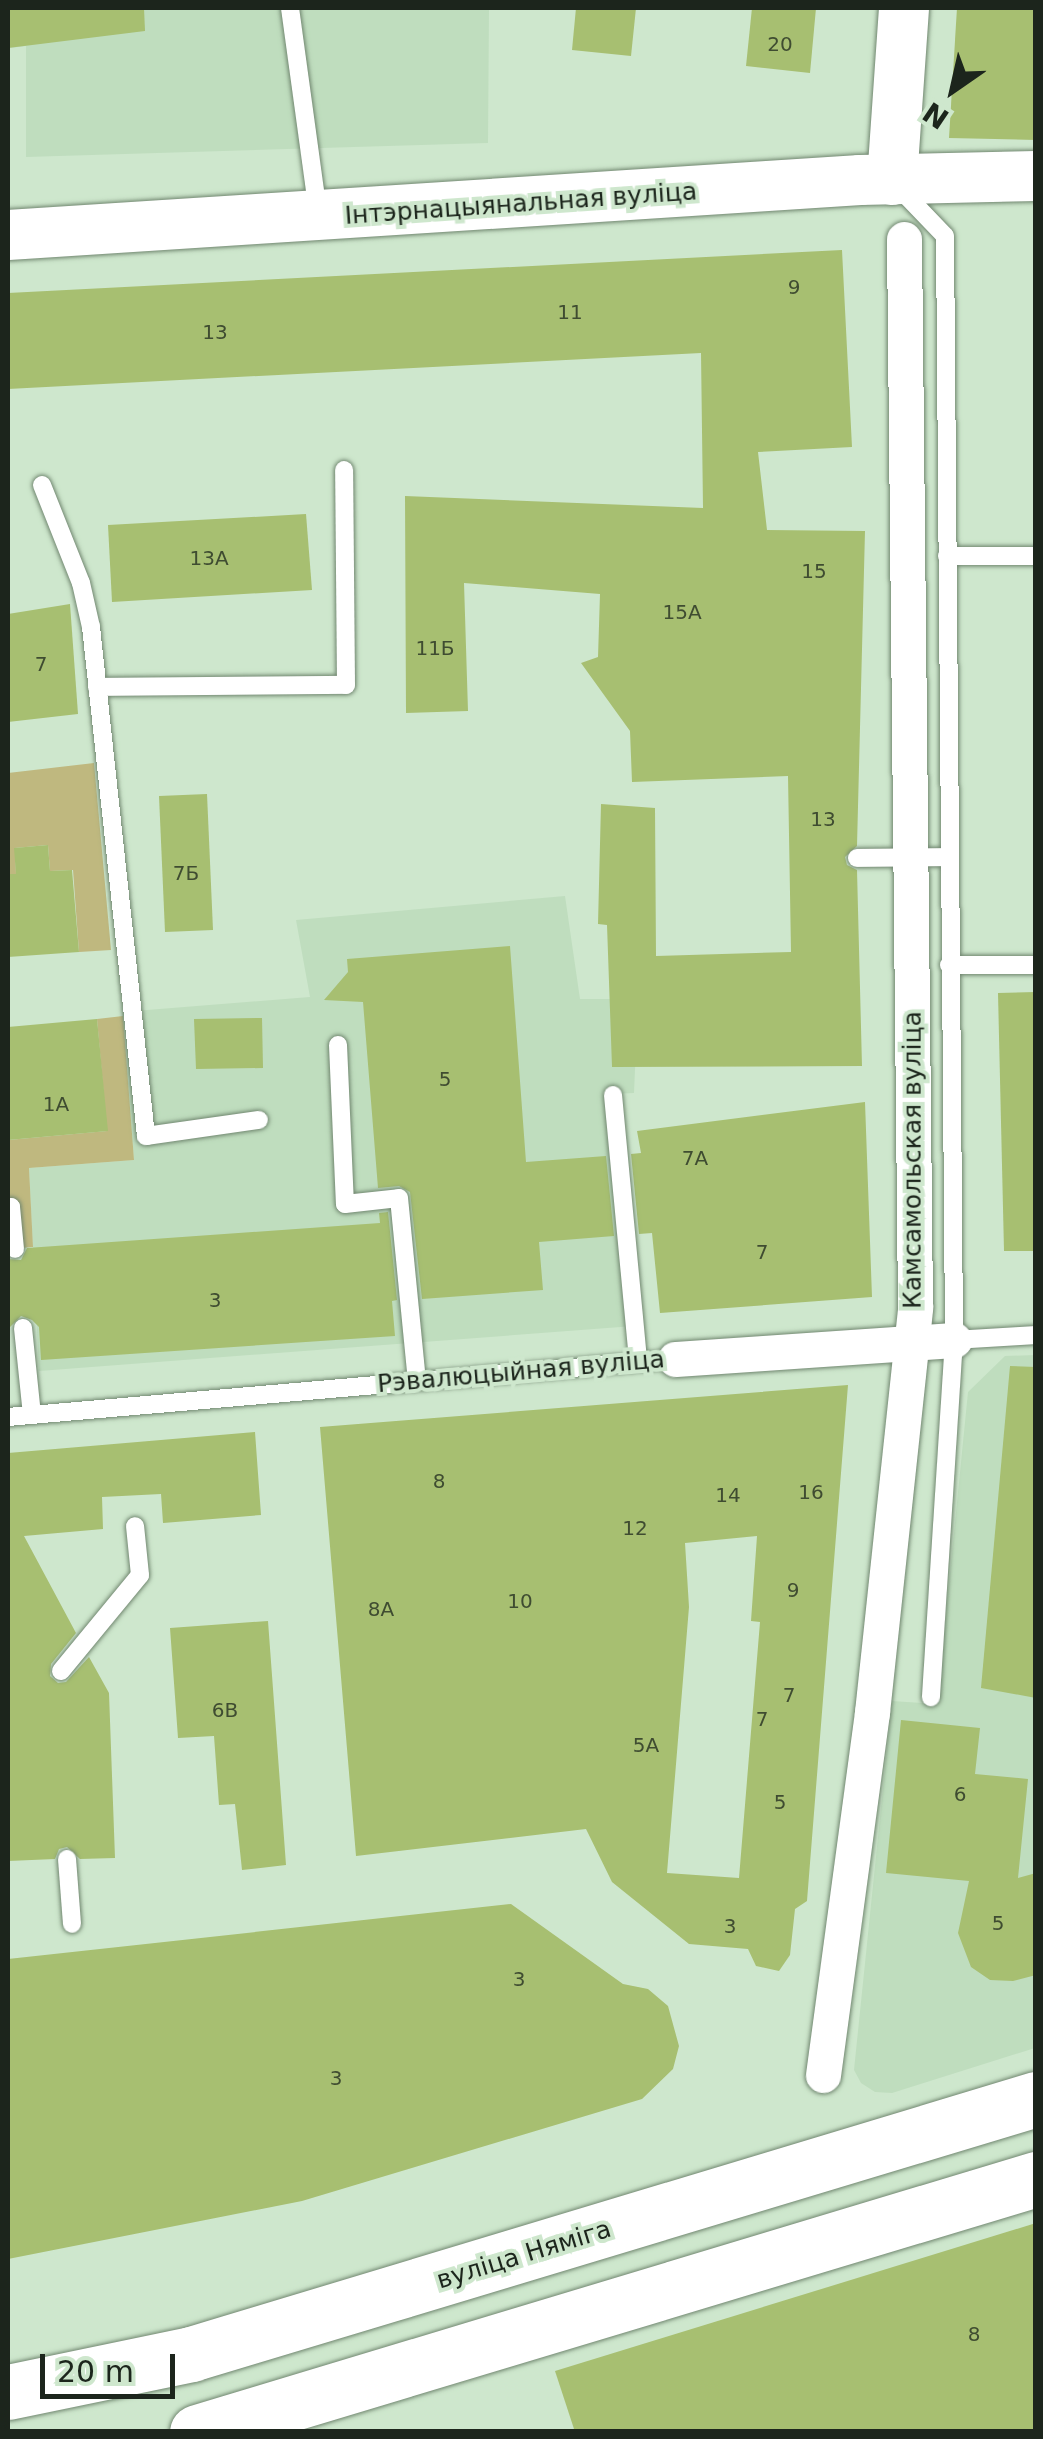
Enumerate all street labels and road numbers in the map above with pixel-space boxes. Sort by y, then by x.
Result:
street label: Інтэрнацыянальная вуліца [344,177,698,231]
street label: Камсамольская вуліца [898,1011,928,1309]
street label: Рэвалюцыйная вуліца [376,1344,666,1400]
street label: вуліца Няміга [433,2214,615,2296]

